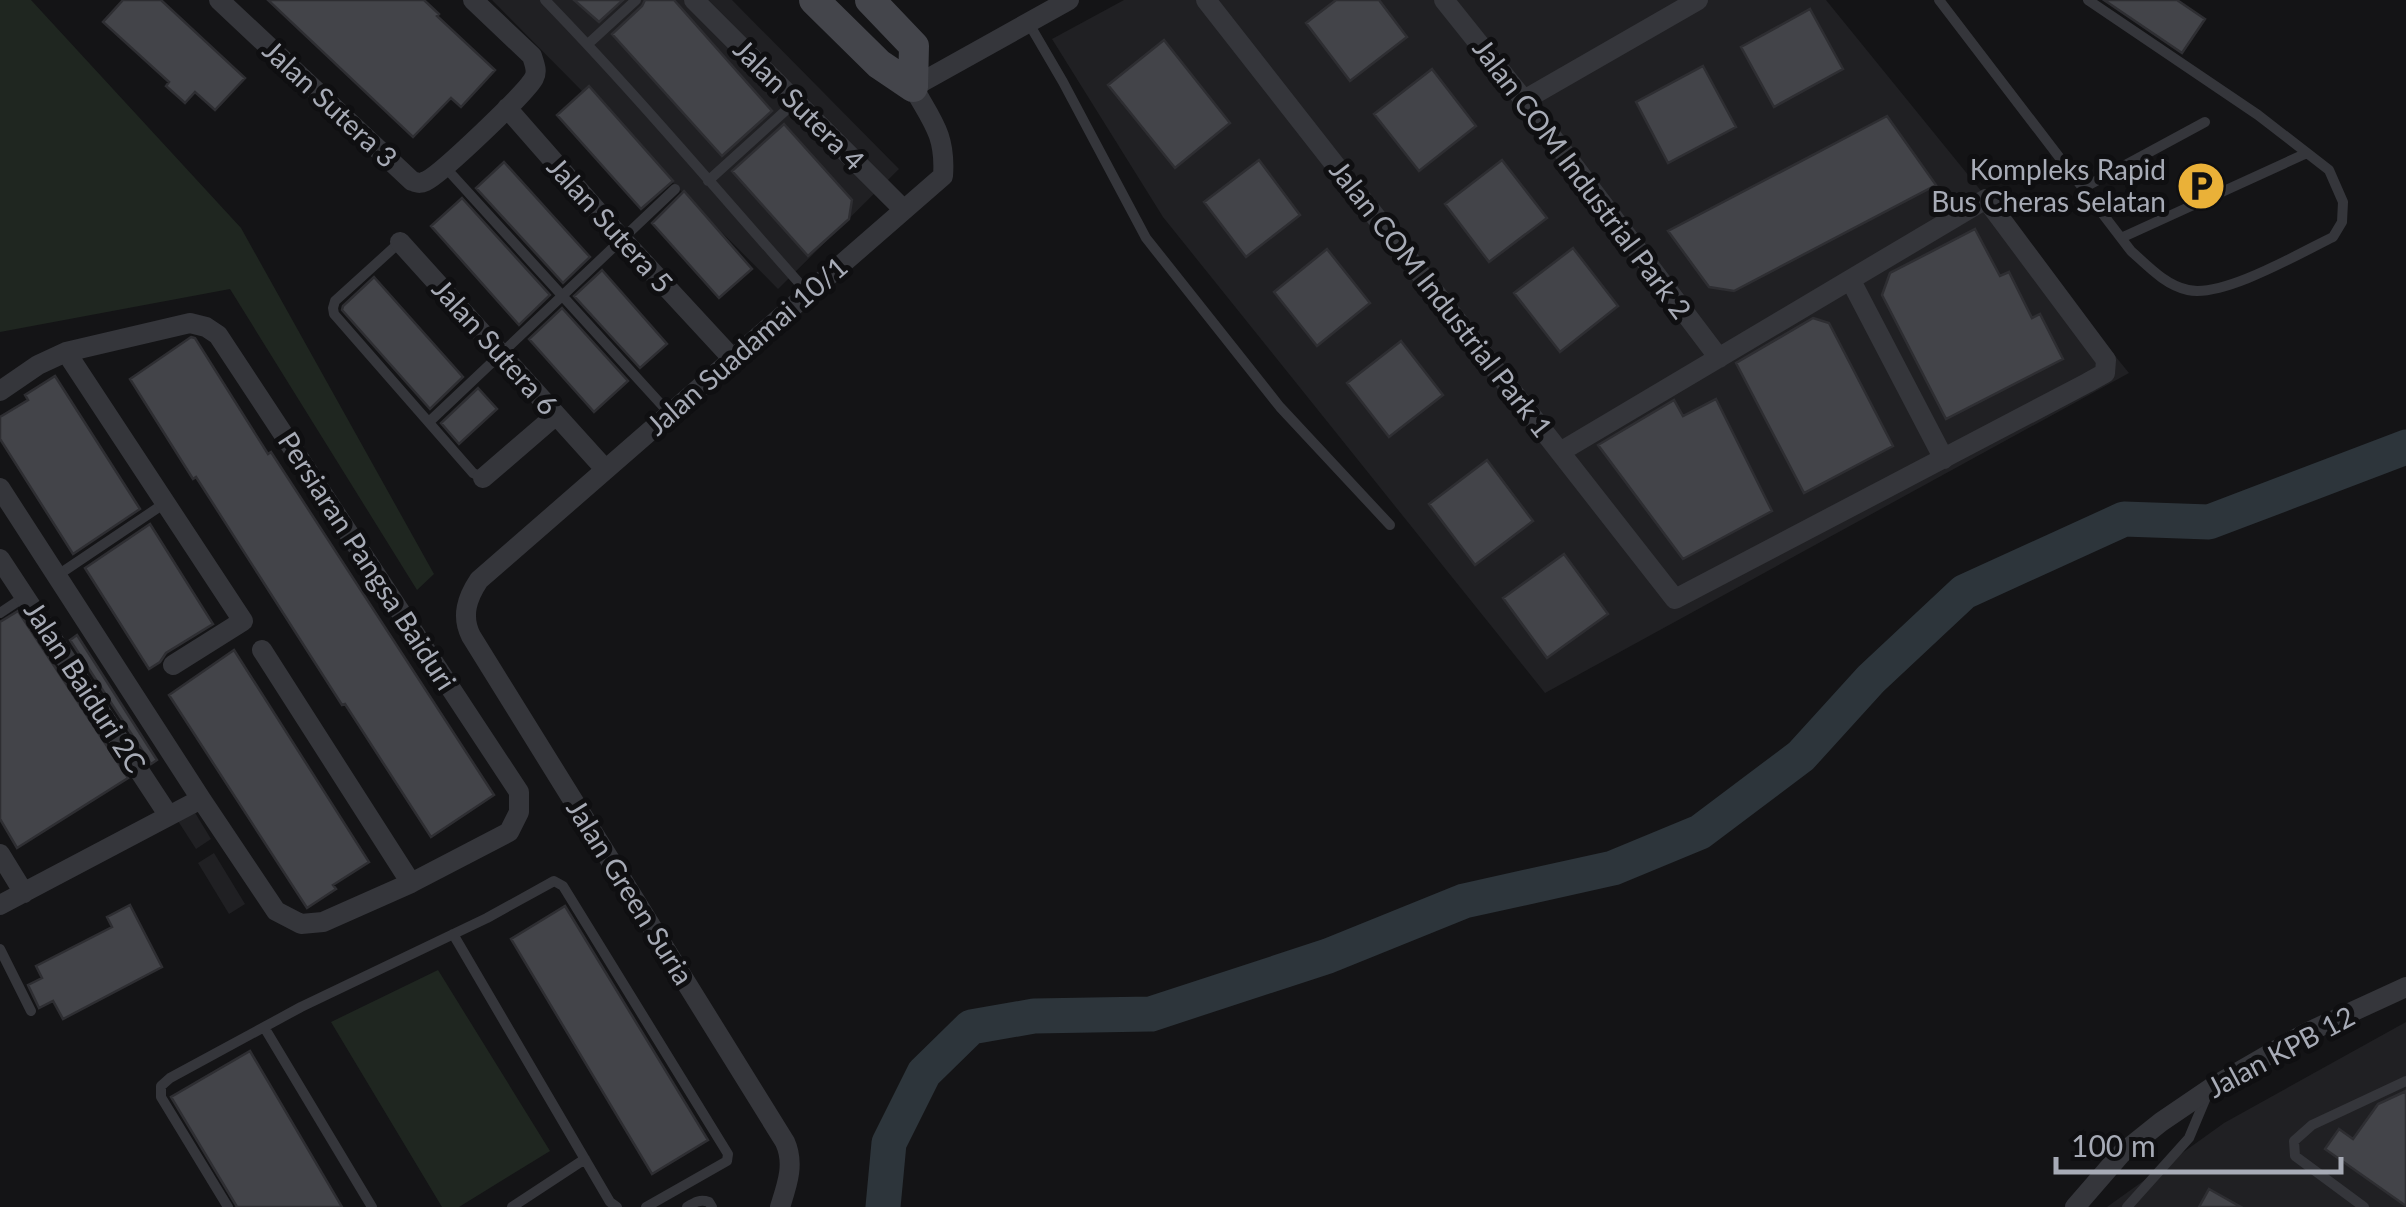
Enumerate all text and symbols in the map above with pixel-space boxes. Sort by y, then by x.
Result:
street label: Jalan Sutera 3 [257,32,405,174]
street label: Jalan Sutera 4 [727,32,872,177]
street label: Jalan COM Industrial Park 2 [1466,32,1699,325]
street label: Jalan Sutera 5 [541,149,681,299]
place label: Kompleks Rapid Bus Cheras Selatan [1931,152,2166,218]
street label: Jalan COM Industrial Park 1 [1323,153,1560,444]
parking icon: Kompleks Rapid Bus Cheras Selatan [2175,160,2227,212]
street label: Jalan Suadamai 10/1 [639,249,854,442]
street label: Jalan Sutera 6 [426,271,566,421]
street label: Persiaran Pangsa Baiduri [272,425,464,696]
street label: Jalan Baiduri 2C [18,594,154,779]
street label: Jalan Green Suria [560,793,701,990]
street label: Jalan KPB 12 [2201,998,2360,1104]
scale bar [2056,1112,2341,1174]
text: 100 m [2071,1127,2156,1163]

